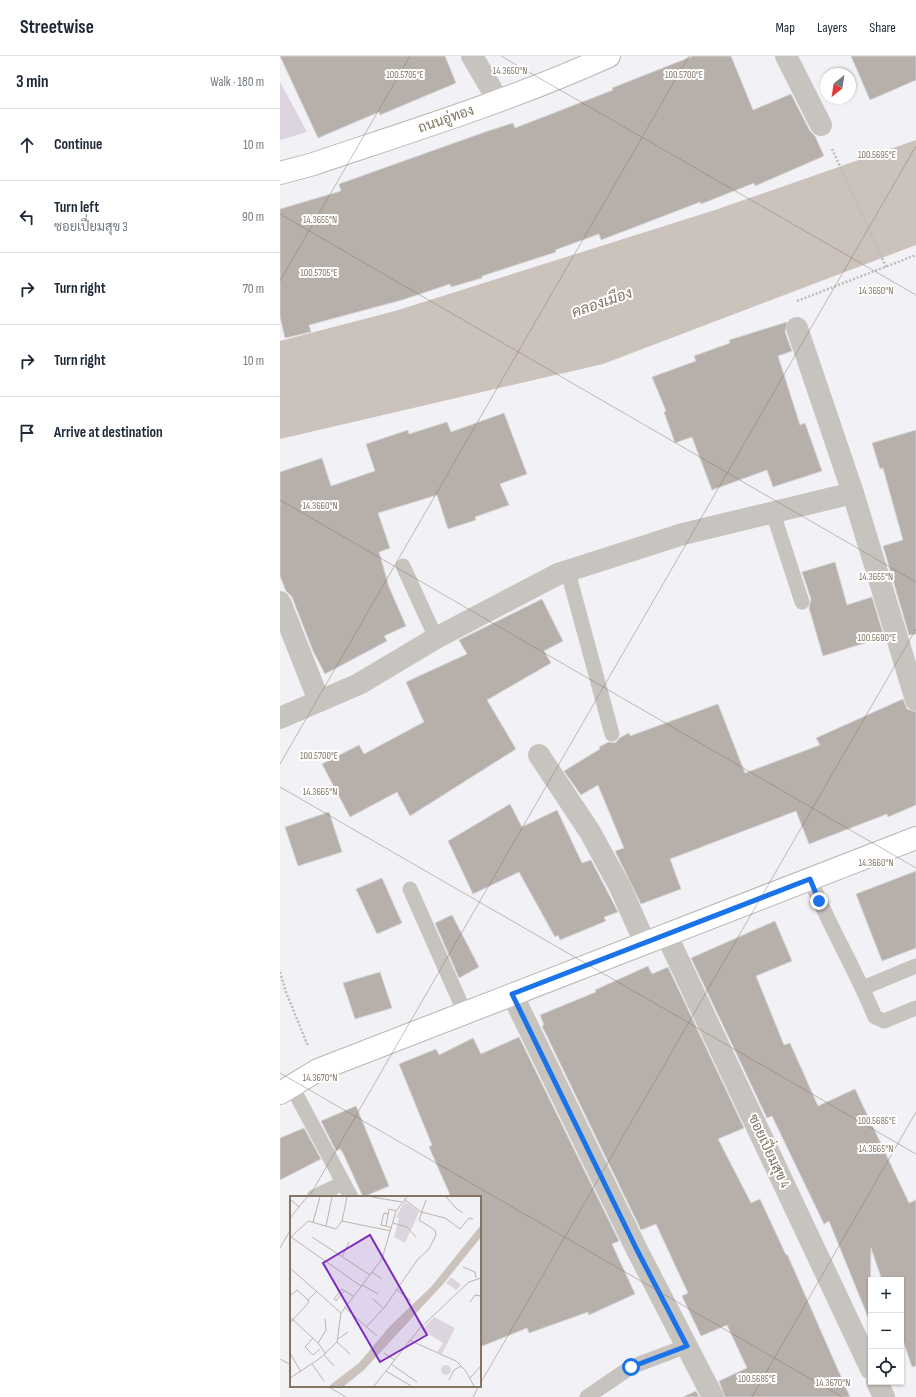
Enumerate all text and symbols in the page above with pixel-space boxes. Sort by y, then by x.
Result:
text: Streetwise [20,16,94,39]
text: Map [775,19,795,36]
text: Layers [817,19,847,36]
text: Share [869,19,896,36]
text: 14.3650°N [493,65,527,77]
north arrow [820,68,856,104]
text: 100.5705°E [386,69,424,81]
text: 100.5700°E [665,69,703,81]
text: 3 min [16,72,49,92]
text: Walk · 180 m [210,74,264,90]
street label: ถนนอู่ทอง [416,102,476,137]
icon: ahead [16,134,38,156]
text: Continue [54,135,103,154]
text: 10 m [243,137,264,153]
text: 100.5695°E [858,149,896,161]
text: Turn left [54,198,99,217]
icon: left [16,206,38,228]
text: 90 m [242,209,264,225]
text: 14.3655°N [303,214,337,226]
text: ซอยเปี่ยมสุข 3 [54,219,128,235]
text: 100.5705°E [300,267,338,279]
icon: right [16,278,38,300]
text: Turn right [54,279,106,298]
text: 70 m [243,281,264,297]
water label: คลองเมือง [569,283,635,322]
text: 14.3650°N [859,285,893,297]
icon: right [16,350,38,372]
text: Turn right [54,351,106,370]
text: 10 m [243,353,264,369]
icon: arrive [16,422,38,444]
text: Arrive at destination [54,423,163,442]
text: 14.3660°N [302,500,338,512]
text: 14.3655°N [859,571,893,583]
text: 100.5690°E [858,632,896,644]
text: 100.5700°E [300,750,338,762]
text: 14.3665°N [303,786,337,798]
text: 14.3660°N [858,857,894,869]
route end [810,892,828,910]
text: 14.3670°N [303,1072,337,1084]
street label: ซอยเปี่ยมสุข 4 [744,1110,797,1191]
text: 100.5685°E [858,1115,896,1127]
text: 14.3665°N [859,1143,893,1155]
inset map [290,1196,481,1387]
map controls [868,1277,904,1385]
button: + [868,1277,904,1313]
button: − [868,1313,904,1349]
button: locate [868,1349,904,1385]
route start [622,1358,640,1376]
text: 100.5685°E [738,1373,776,1385]
text: 14.3670°N [816,1377,850,1389]

